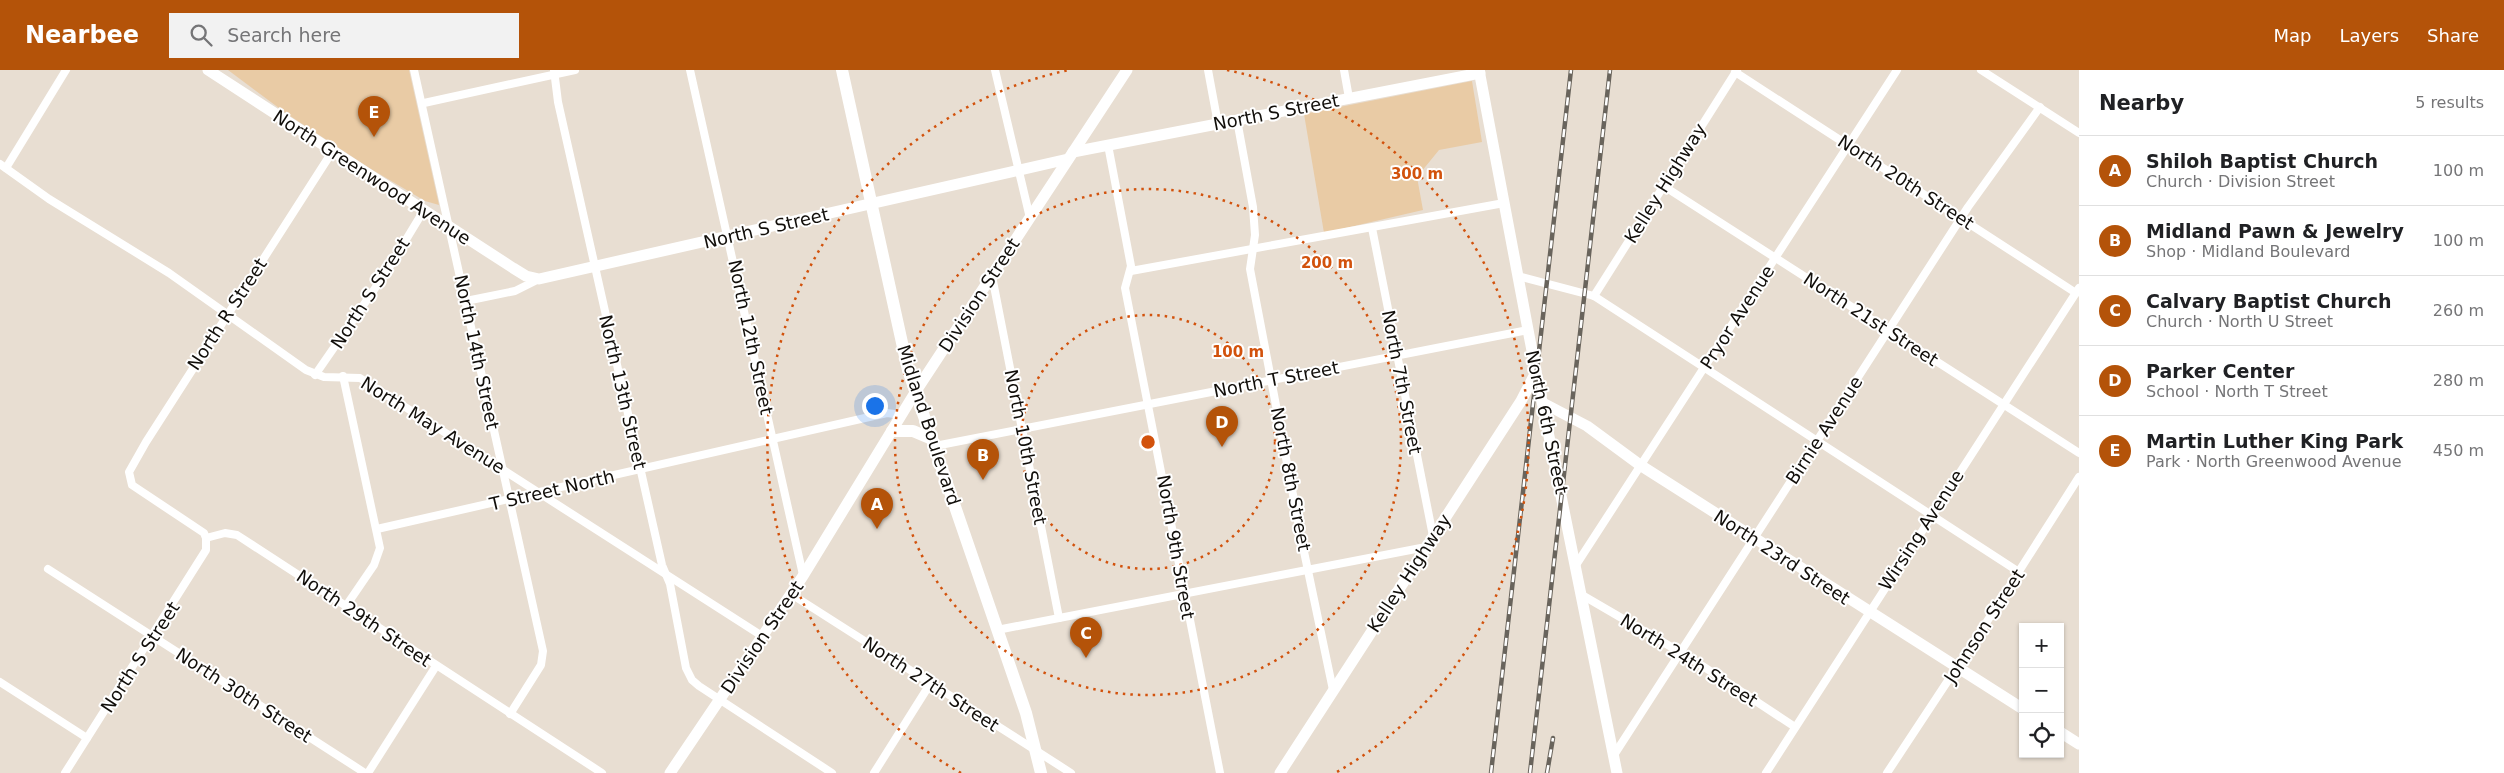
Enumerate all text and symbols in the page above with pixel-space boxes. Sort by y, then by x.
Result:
search box [169,13,519,58]
text: Nearbee [25,21,139,49]
icon: search [187,21,215,49]
text: Search here [227,24,341,46]
text: Map [2273,25,2311,46]
text: Layers [2339,25,2399,46]
text: Share [2427,25,2479,46]
street label: North S Street [1211,89,1341,135]
text: Nearby [2099,91,2184,115]
text: 5 results [2415,93,2484,112]
pin: E [358,96,390,137]
street label: North Greenwood Avenue [269,105,475,249]
street label: Kelley Highway [1620,119,1710,247]
street label: North 20th Street [1834,130,1978,234]
text: Shiloh Baptist Church [2146,150,2378,172]
text: A [2109,161,2121,180]
text: 100 m [2433,161,2484,180]
text: 300 m [1391,165,1443,183]
text: Church · Division Street [2146,172,2335,191]
street label: North S Street [701,203,831,253]
text: Midland Pawn & Jewelry [2146,220,2404,242]
text: B [2109,231,2121,250]
text: 100 m [2433,231,2484,250]
street label: North S Street [326,234,414,352]
street label: Division Street [934,234,1024,356]
text: Shop · Midland Boulevard [2146,242,2350,261]
street label: North R Street [183,254,271,374]
text: 200 m [1301,254,1353,272]
street label: North 12th Street [724,258,778,416]
street label: Pryor Avenue [1696,261,1778,373]
street label: North 21st Street [1800,268,1942,370]
street label: North 14th Street [450,273,504,431]
text: Calvary Baptist Church [2146,290,2392,312]
text: C [2109,301,2121,320]
text: 260 m [2433,301,2484,320]
street label: North 7th Street [1378,308,1426,456]
text: Church · North U Street [2146,312,2333,331]
street label: North 13th Street [595,313,651,471]
street label: Midland Boulevard [893,342,965,508]
text: 100 m [1212,343,1264,361]
street label: North 6th Street [1522,348,1572,496]
street label: North T Street [1211,357,1341,401]
text: Parker Center [2146,360,2294,382]
street label: North 10th Street [1001,368,1051,526]
text: D [2108,371,2122,390]
text: 280 m [2433,371,2484,390]
street label: North May Avenue [357,372,509,478]
street label: Birnie Avenue [1781,372,1867,488]
text: School · North T Street [2146,382,2328,401]
your location [862,393,888,419]
street label: North 8th Street [1267,405,1315,553]
pin: D [1206,406,1238,447]
text: Martin Luther King Park [2146,430,2403,452]
centre of rings [1139,433,1157,451]
pin: B [967,439,999,480]
text: E [2110,441,2120,460]
text: 450 m [2433,441,2484,460]
text: Park · North Greenwood Avenue [2146,452,2401,471]
street label: T Street North [487,465,616,515]
street label: Wirsing Avenue [1874,466,1968,594]
street label: North 9th Street [1153,473,1199,621]
pin: A [861,488,893,529]
street label: North 23rd Street [1710,505,1854,609]
street label: Kelley Highway [1363,509,1455,636]
street label: North 29th Street [293,565,435,671]
street label: Johnson Street [1939,565,2029,688]
street label: Division Street [716,577,808,697]
street label: North S Street [96,598,184,716]
street label: North 24th Street [1616,609,1762,711]
pin: C [1070,617,1102,658]
map controls [2019,623,2064,758]
button: + [2019,623,2064,668]
street label: North 27th Street [859,632,1003,736]
street label: North 30th Street [172,643,316,747]
button: − [2019,668,2064,713]
button: locate [2019,713,2064,758]

